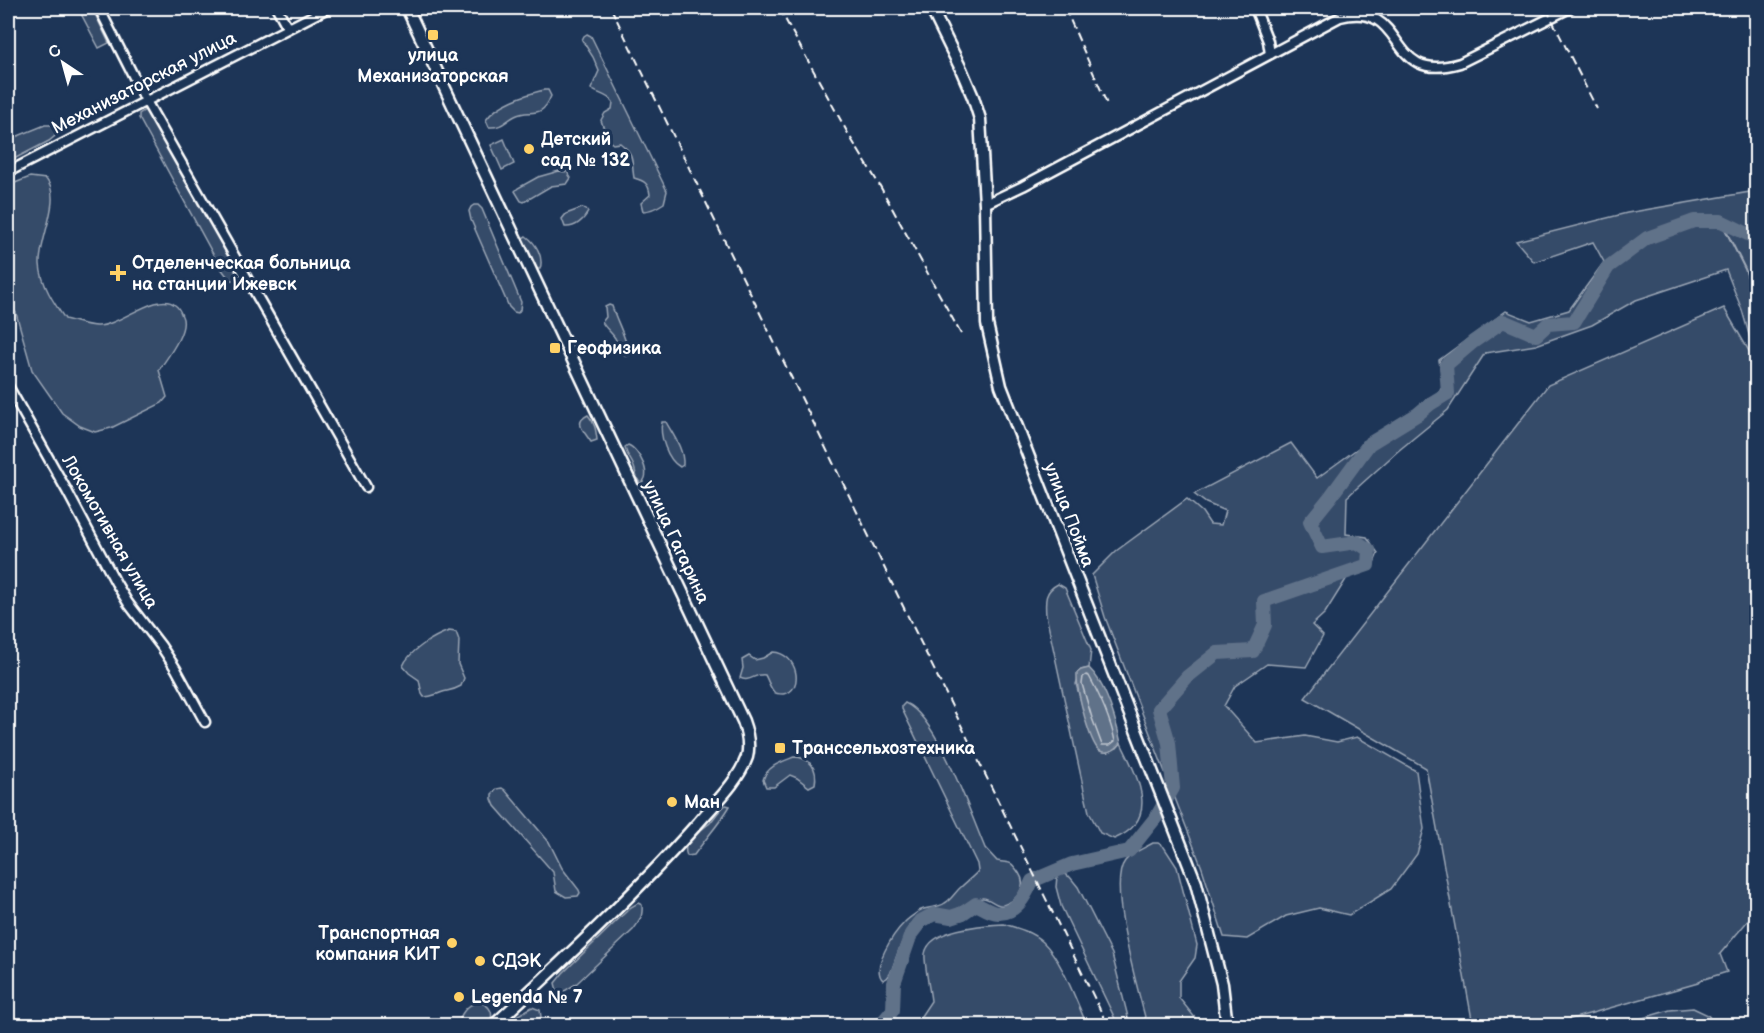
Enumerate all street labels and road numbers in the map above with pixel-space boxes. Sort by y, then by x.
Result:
street label: Механизаторская улица [48,27,240,139]
street label: Локомотивная улица [57,451,163,613]
street label: улица Пойма [1039,460,1099,571]
street label: улица Гагарина [638,477,714,607]

